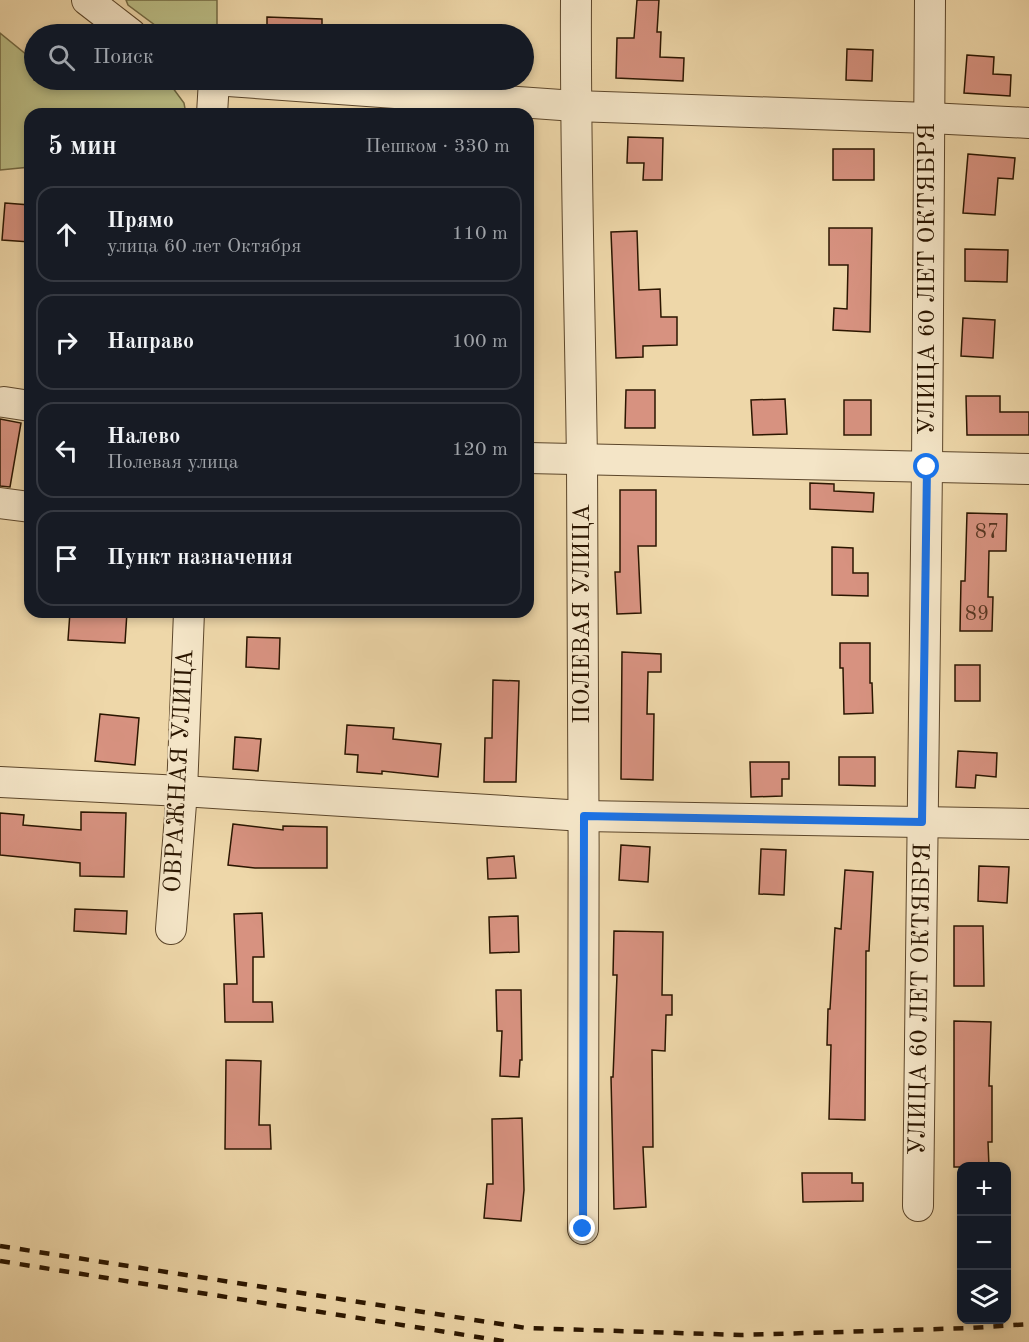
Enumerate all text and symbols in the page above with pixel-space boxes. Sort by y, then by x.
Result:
search box [24,24,534,90]
icon: search [45,41,78,74]
text: Поиск [93,46,154,68]
street label: УЛИЦА 60 ЛЕТ ОКТЯБРЯ [916,123,940,435]
text: 5 мин [48,134,117,160]
text: Пешком · 330 m [365,137,510,157]
text: Прямо [107,210,174,232]
icon: ahead [50,218,83,251]
text: 110 m [452,224,508,244]
text: улица 60 лет Октября [107,237,301,257]
icon: right [50,326,83,359]
text: Направо [107,331,194,353]
text: 100 m [452,332,508,352]
text: Налево [107,426,180,448]
icon: left [50,434,83,467]
text: 120 m [452,440,508,460]
text: Полевая улица [107,453,239,473]
route start [913,453,939,479]
street label: ПОЛЕВАЯ УЛИЦА [571,504,595,724]
house number: 87 [975,522,999,543]
icon: arrive [50,542,83,575]
text: Пункт назначения [107,547,293,569]
house number: 89 [965,604,989,625]
street label: ОВРАЖНАЯ УЛИЦА [162,649,198,893]
street label: УЛИЦА 60 ЛЕТ ОКТЯБРЯ [906,843,936,1155]
map controls [957,1162,1011,1324]
button: + [957,1162,1011,1216]
route end [569,1215,595,1241]
button: − [957,1216,1011,1270]
button: layers [957,1270,1011,1324]

